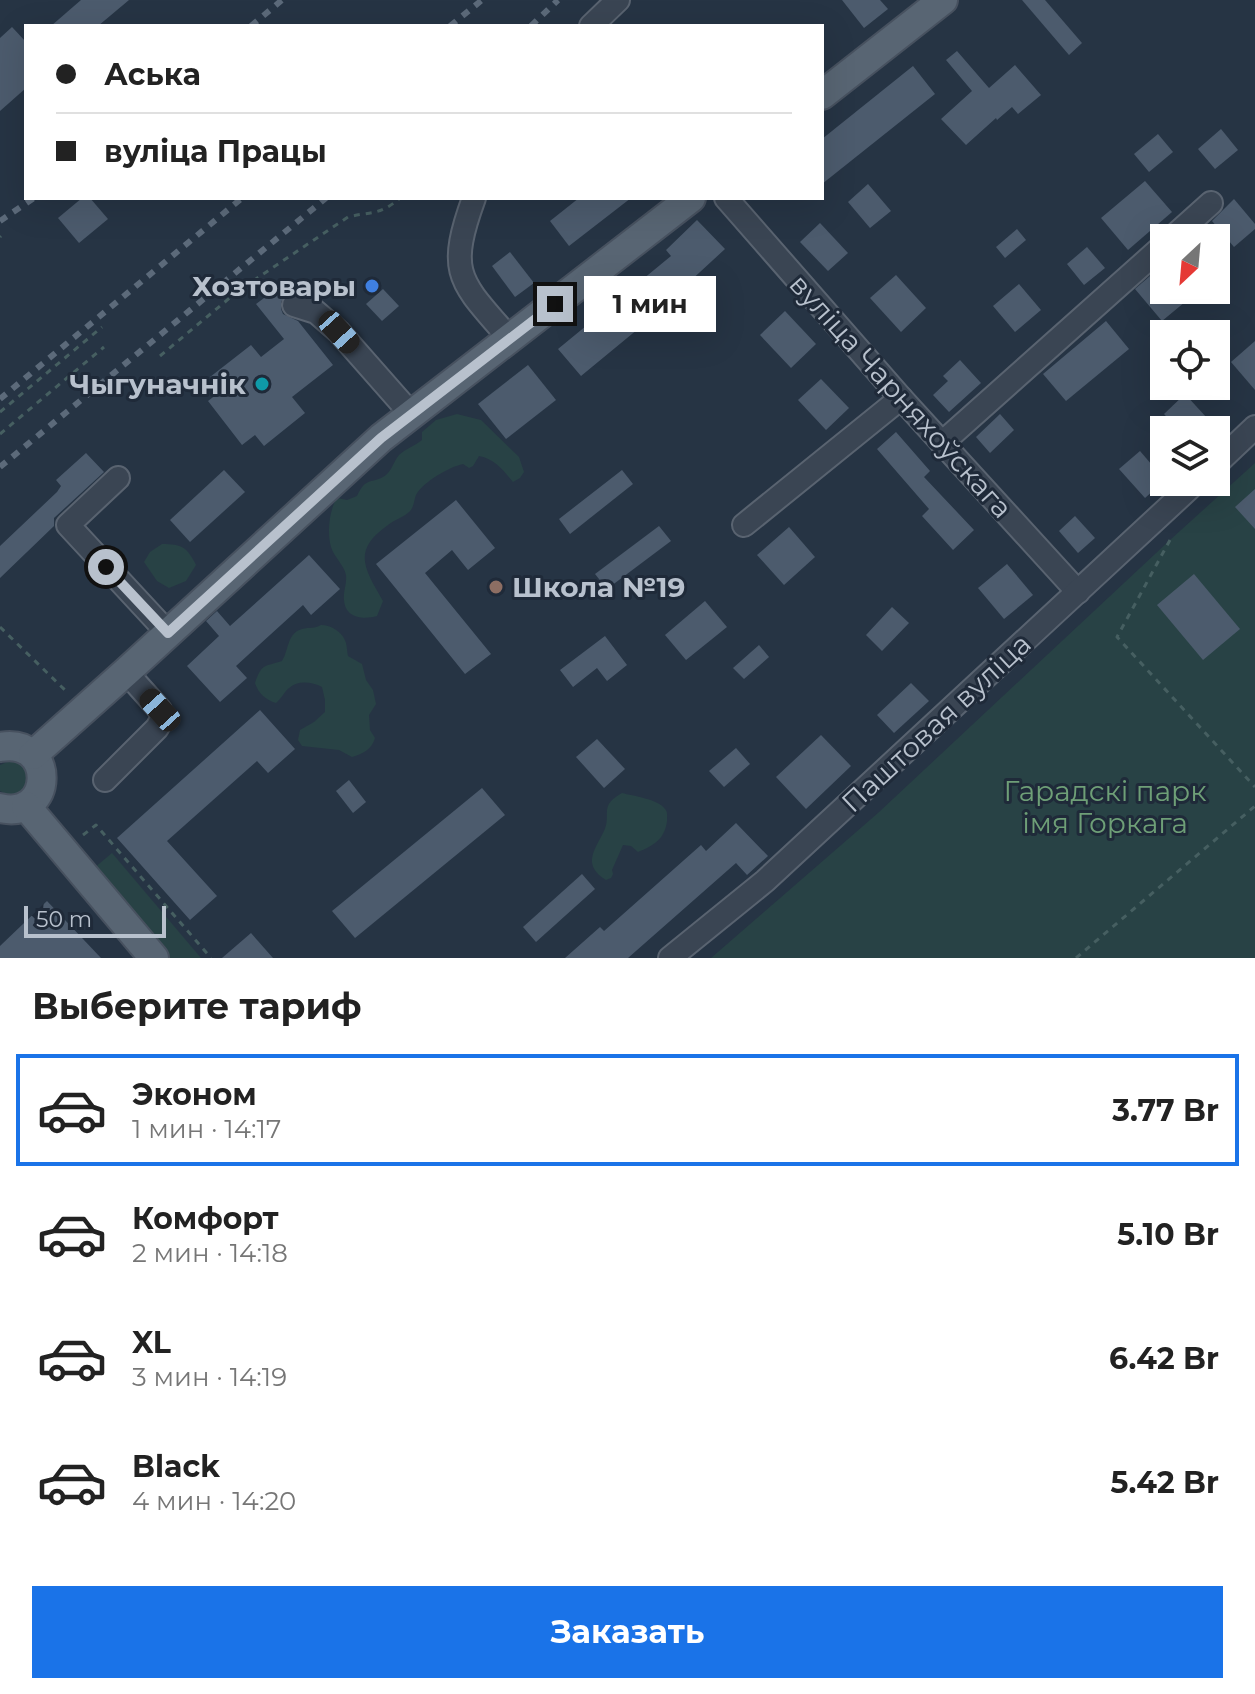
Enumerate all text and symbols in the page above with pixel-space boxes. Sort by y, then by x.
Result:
text: Аська [104,56,201,93]
text: вуліца Працы [104,133,327,170]
north arrow [1150,224,1230,304]
map controls [1150,224,1230,496]
street label: вуліца Чарняхоўскага [783,267,1019,525]
place label: Хозтовары [192,269,356,303]
callout: 1 мин [583,276,715,332]
marker: Хозтовары [363,277,381,295]
route end [537,286,573,322]
text: 1 мин [612,288,688,320]
car [314,306,364,358]
button: locate [1150,320,1230,400]
place label: Чыгуначнік [70,367,246,401]
marker: Чыгуначнік [253,375,271,393]
button: layers [1150,416,1230,496]
route start [88,549,124,585]
place label: Школа №19 [512,570,685,604]
marker: Школа №19 [487,578,505,596]
street label: Паштовая вуліца [834,627,1038,819]
car [135,684,185,736]
park label: Гарадскі парк імя Горкага [1004,774,1206,840]
scale bar [24,902,166,938]
text: 50 m [36,906,92,933]
text: Выберите тариф [32,984,362,1028]
icon: car [36,1074,108,1146]
text: Эконом [132,1076,257,1113]
text: 3.77 Br [1112,1092,1219,1129]
text: 1 мин · 14:17 [132,1113,281,1145]
icon: car [36,1198,108,1270]
text: Комфорт [132,1200,279,1237]
text: 5.10 Br [1117,1216,1219,1253]
text: 2 мин · 14:18 [132,1237,288,1269]
icon: car [36,1322,108,1394]
text: XL [132,1324,171,1361]
text: 6.42 Br [1109,1340,1219,1377]
text: 3 мин · 14:19 [132,1361,287,1393]
icon: car [36,1446,108,1518]
text: Black [132,1448,220,1485]
text: 5.42 Br [1111,1464,1219,1501]
text: 4 мин · 14:20 [132,1485,296,1517]
button: Заказать [32,1586,1223,1678]

